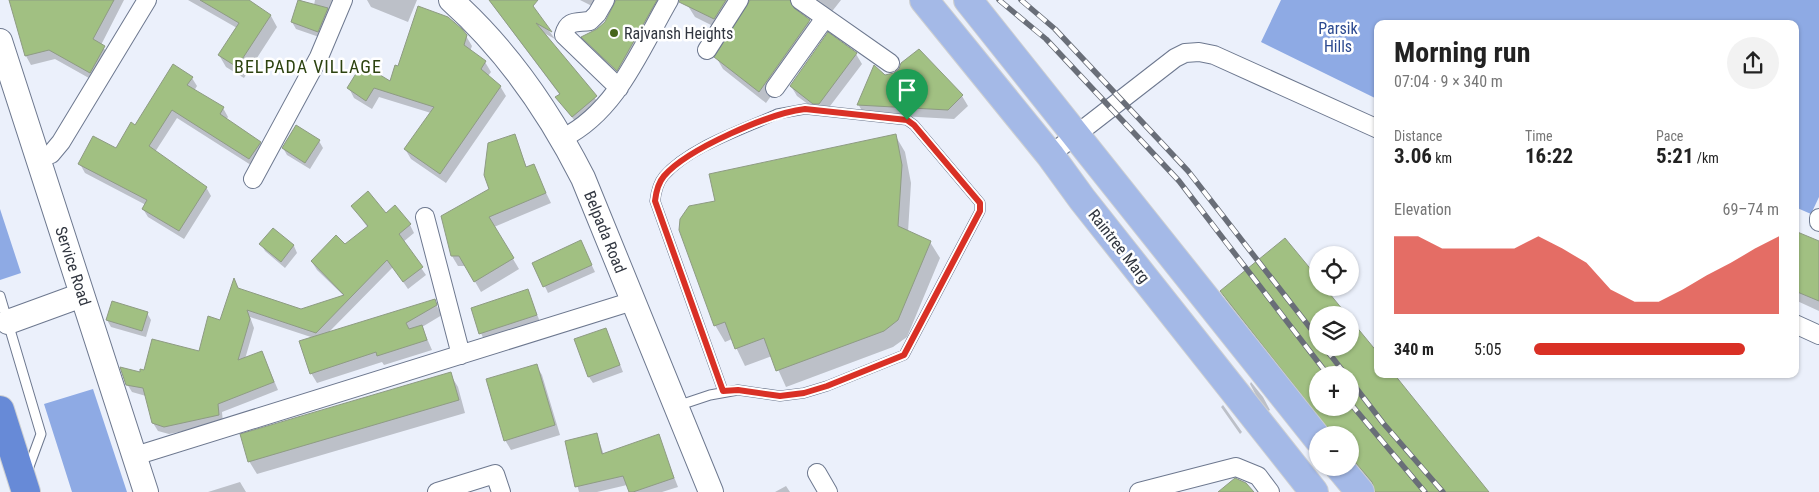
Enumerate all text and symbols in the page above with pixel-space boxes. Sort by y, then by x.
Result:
park label: Parsik Hills [1318,19,1359,56]
place label: Rajvansh Heights [624,24,733,43]
marker: Rajvansh Heights [608,27,620,39]
text: Morning run [1394,36,1530,69]
button: share [1727,37,1779,89]
district label: BELPADA VILLAGE [234,56,382,77]
pin [886,69,928,120]
text: 07:04 · 9 × 340 m [1394,72,1503,91]
icon: arrive [893,76,921,104]
text: Distance [1394,128,1442,144]
text: Time [1525,128,1553,144]
text: Pace [1656,128,1683,144]
text: 3.06 [1394,144,1432,168]
text: 16:22 [1525,144,1573,168]
text: 5:21 [1656,144,1694,168]
text: km [1432,150,1452,166]
text: /km [1694,150,1719,166]
street label: Belpada Road [580,188,630,276]
text: Elevation [1394,200,1452,219]
text: 69–74 m [1723,200,1779,219]
street label: Raintree Marg [1084,205,1154,287]
street label: Service Road [51,224,95,308]
map controls [1309,246,1359,476]
button: locate [1309,246,1359,296]
button: layers [1309,306,1359,356]
text: 340 m [1394,340,1434,359]
text: 5:05 [1474,340,1501,359]
button: + [1309,366,1359,416]
button: − [1309,426,1359,476]

